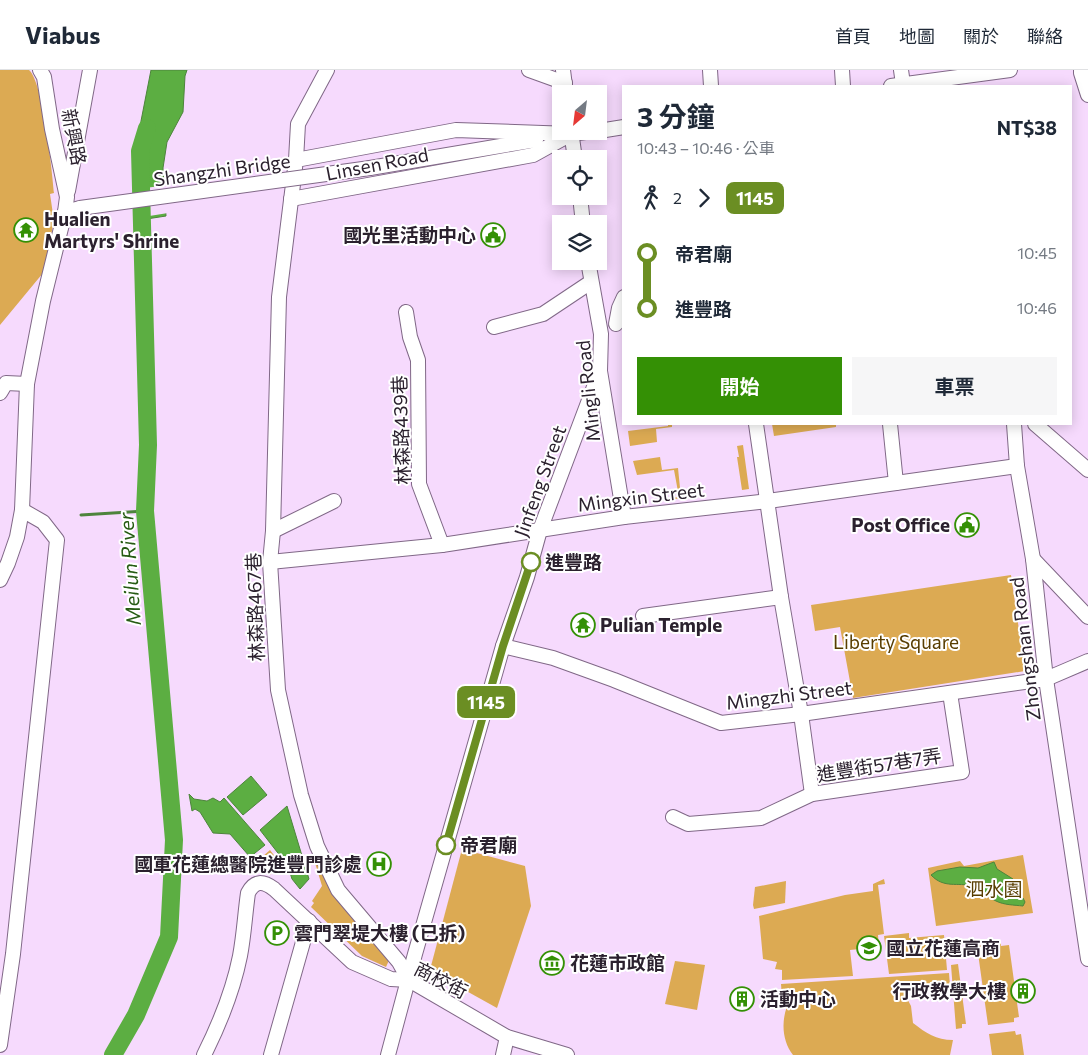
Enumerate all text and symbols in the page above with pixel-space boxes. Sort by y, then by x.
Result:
text: Viabus [25,20,100,49]
text: 首頁 [835,25,871,47]
text: 地圖 [899,25,935,47]
text: 關於 [963,25,999,47]
text: 聯絡 [1027,25,1063,47]
north arrow [552,85,608,140]
map controls [552,85,607,270]
text: 3 分鐘 [637,99,715,133]
street label: 新興路 [58,107,91,167]
text: NT$38 [997,116,1057,139]
text: 10:43 – 10:46 · 公車 [637,138,775,157]
street label: Linsen Road [324,142,430,185]
street label: Shangzhi Bridge [152,149,292,190]
button: locate [552,150,607,205]
icon: walk [637,184,665,212]
icon: forward [690,184,718,212]
text: 1145 [736,187,774,209]
text: 2 [673,188,682,207]
place label: Hualien Martyrs' Shrine [44,207,179,252]
button: layers [552,215,607,270]
temple icon: Hualien Martyrs' Shrine [13,217,39,243]
public building icon: 國光里活動中心 [480,222,506,248]
place label: 國光里活動中心 [343,223,476,246]
text: 帝君廟 [675,242,732,265]
text: 10:45 [1017,243,1057,262]
text: 進豐路 [675,297,732,320]
text: 10:46 [1017,298,1057,317]
street label: Mingli Road [571,339,604,443]
button: 開始 [637,357,842,415]
button: 車票 [852,357,1057,415]
street label: 林森路439巷 [387,375,414,485]
street label: Jinfeng Street [509,422,570,540]
street label: Mingxin Street [576,477,706,516]
water label: Meilun River [113,511,145,627]
public building icon: Post Office [954,512,980,538]
place label: Post Office [851,513,950,536]
place label: 進豐路 [545,550,602,573]
street label: 林森路467巷 [241,552,268,662]
marker: 進豐路 [521,552,541,572]
street label: Zhongshan Road [1004,576,1045,722]
temple icon: Pulian Temple [570,612,596,638]
place label: Pulian Temple [600,613,722,636]
park label: Liberty Square [833,630,959,653]
street label: Mingzhi Street [725,675,853,714]
line badge: 1145 [451,686,521,718]
text: 1145 [467,691,505,713]
street label: 進豐街57巷7弄 [815,743,943,786]
place label: 帝君廟 [460,833,517,856]
marker: 帝君廟 [436,835,456,855]
hospital icon: 國軍花蓮總醫院進豐門診處 [366,851,392,877]
place label: 國軍花蓮總醫院進豐門診處 [134,852,362,875]
park label: 泗水園 [965,877,1023,900]
parking icon: 雲門翠堤大樓 (已拆) [264,920,290,946]
place label: 雲門翠堤大樓 (已拆) [294,921,465,944]
school or university icon: 國立花蓮高商 [856,935,882,961]
place label: 國立花蓮高商 [886,936,1000,959]
museum icon: 花蓮市政館 [539,950,565,976]
place label: 花蓮市政館 [570,951,665,974]
street label: 商校街 [411,956,472,1003]
building icon: 行政教學大樓 [1010,978,1036,1004]
place label: 行政教學大樓 [892,979,1006,1002]
building icon: 活動中心 [729,986,755,1012]
place label: 活動中心 [760,987,836,1010]

